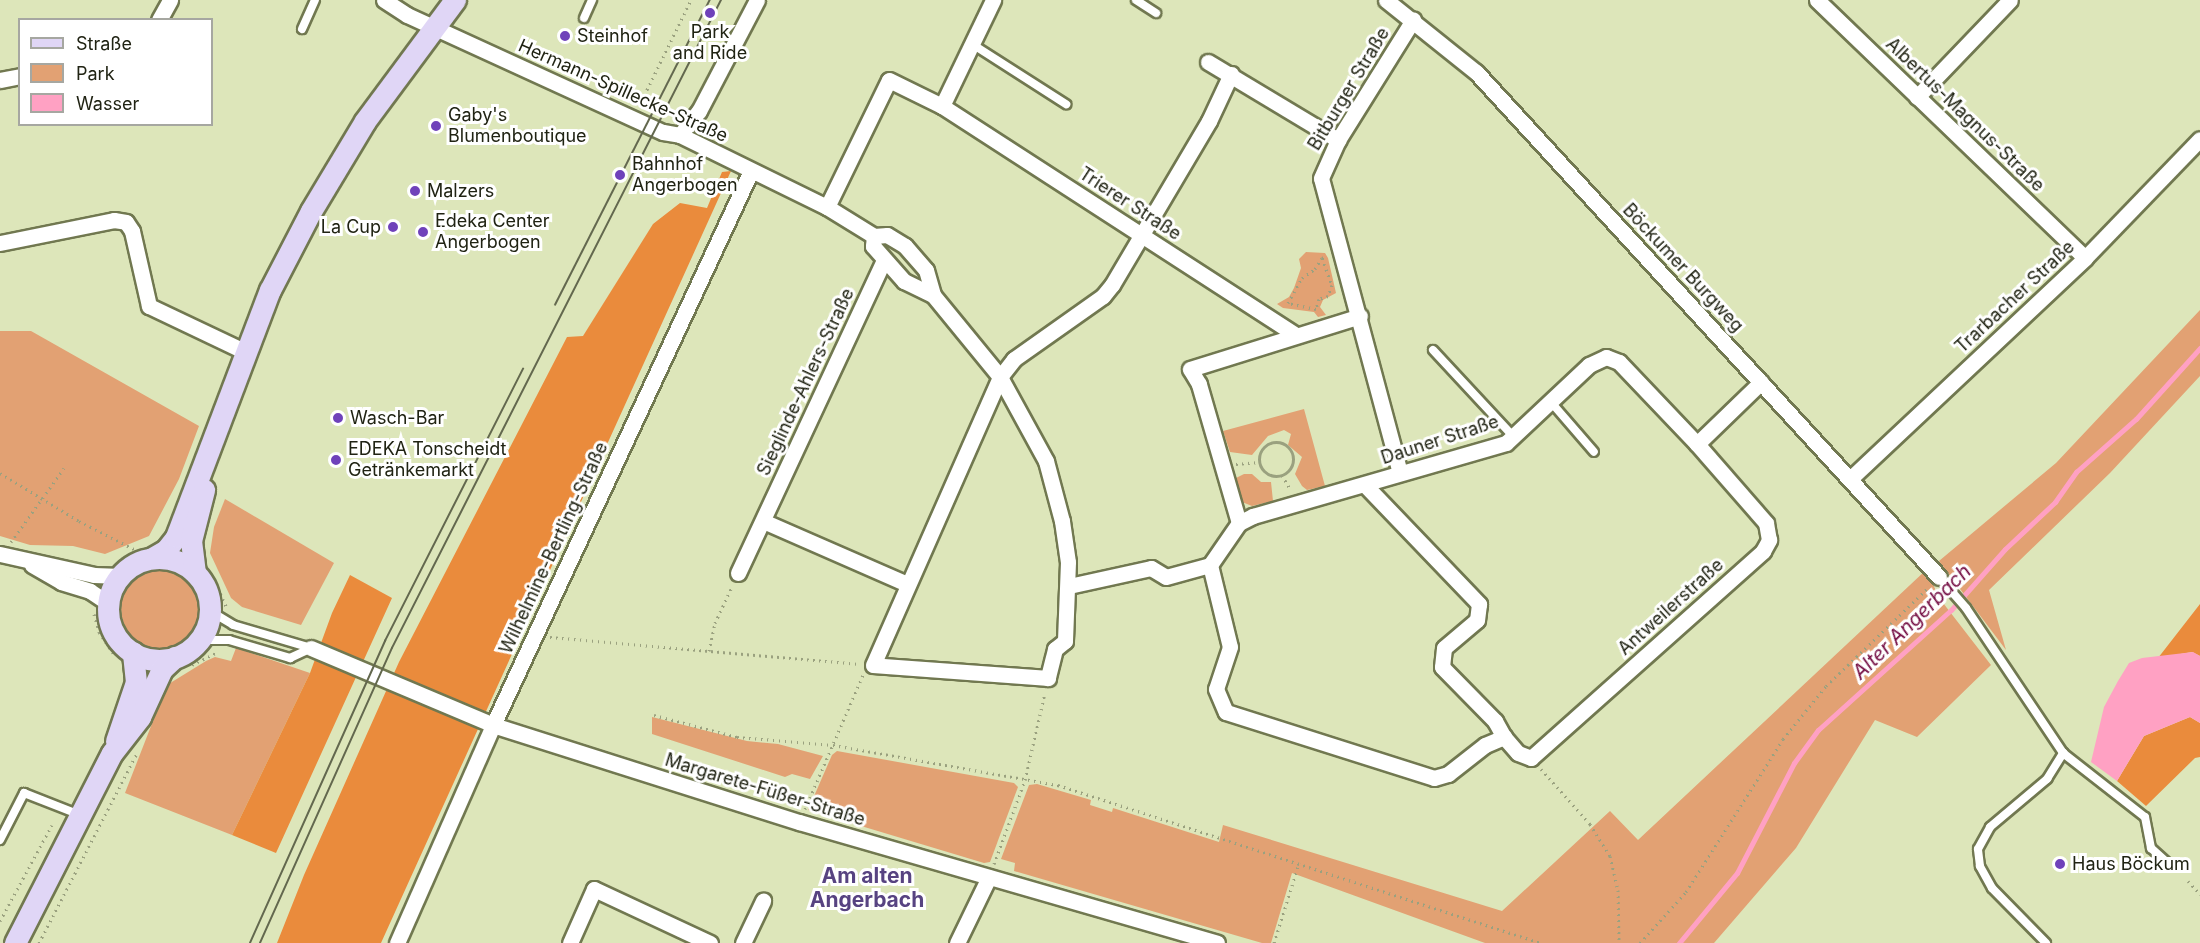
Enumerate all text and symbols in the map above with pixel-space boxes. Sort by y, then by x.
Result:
marker: Park and Ride [703,6,717,20]
legend [18,18,213,126]
place label: Park and Ride [673,22,747,64]
street label: Bitburger Straße [1304,24,1394,154]
place label: Steinhof [577,25,648,47]
marker: Steinhof [558,29,572,43]
text: Straße [76,33,132,54]
street label: Albertus-Magnus-Straße [1881,34,2049,196]
street label: Hermann-Spillecke-Straße [515,35,731,147]
text: Park [76,63,115,84]
text: Wasser [76,93,139,114]
place label: Gaby's Blumenboutique [448,105,587,148]
marker: Gaby's Blumenboutique [429,119,443,133]
place label: Bahnhof Angerbogen [632,154,738,196]
street label: Trierer Straße [1075,163,1185,245]
marker: Bahnhof Angerbogen [613,168,627,182]
place label: Malzers [427,180,494,202]
marker: Malzers [408,184,422,198]
street label: Böckumer Burgweg [1618,199,1748,337]
place label: Edeka Center Angerbogen [435,211,550,254]
place label: La Cup [321,216,381,238]
marker: La Cup [386,220,400,234]
marker: Edeka Center Angerbogen [416,225,430,239]
street label: Trarbacher Straße [1951,236,2079,358]
street label: Sieglinde-Ahlers-Straße [753,285,859,479]
place label: Wasch-Bar [350,407,444,429]
marker: Wasch-Bar [331,411,345,425]
street label: Dauner Straße [1378,411,1502,469]
place label: EDEKA Tonscheidt Getränkemarkt [348,439,506,482]
street label: Wilhelmine-Bertling-Straße [495,439,613,657]
marker: EDEKA Tonscheidt Getränkemarkt [329,453,343,467]
street label: Antweilerstraße [1614,554,1728,660]
water label: Alter Angerbach [1848,560,1976,684]
street label: Margarete-Füßer-Straße [662,749,868,831]
place label: Haus Böckum [2072,853,2190,875]
marker: Haus Böckum [2053,857,2067,871]
district label: Am alten Angerbach [810,863,924,913]

